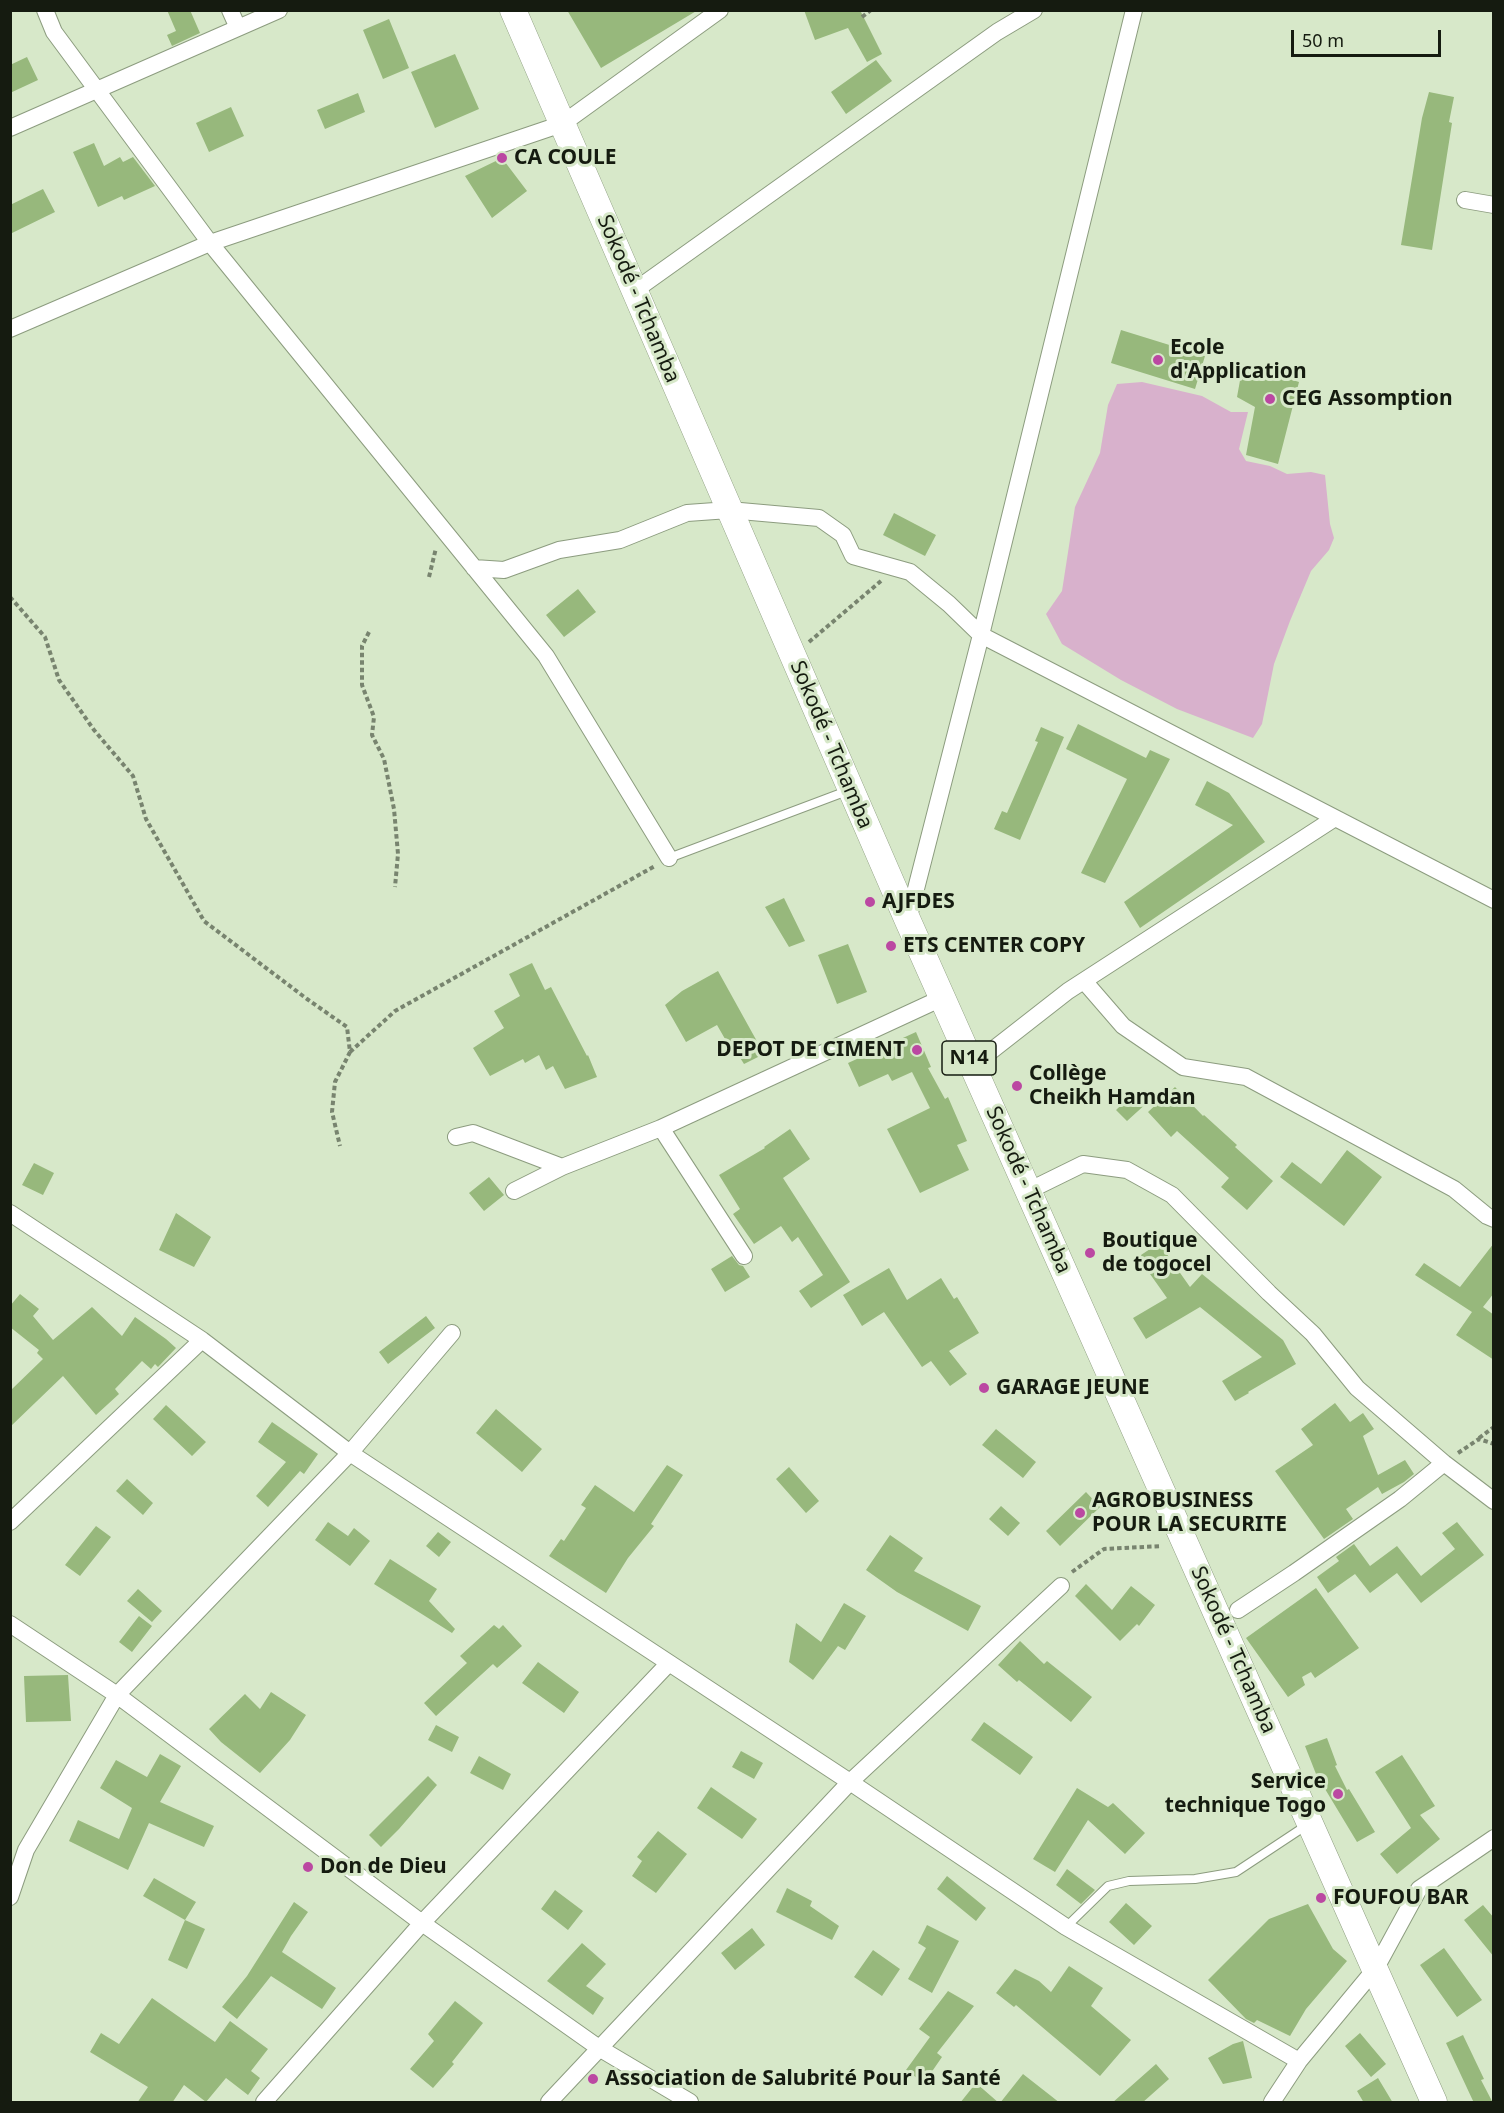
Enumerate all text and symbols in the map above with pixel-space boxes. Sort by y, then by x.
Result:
scale bar [1294,18,1444,56]
text: 50 m [1302,28,1344,52]
place label: CA COULE [514,145,617,171]
marker: CA COULE [495,151,509,165]
street label: Sokodé - Tchamba [591,211,685,387]
place label: Ecole d'Application [1170,335,1307,385]
marker: Ecole d'Application [1151,353,1165,367]
place label: CEG Assomption [1282,386,1453,412]
marker: CEG Assomption [1263,392,1277,406]
street label: Sokodé - Tchamba [784,657,878,833]
place label: AJFDES [882,889,955,915]
marker: AJFDES [863,895,877,909]
place label: ETS CENTER COPY [903,933,1085,959]
marker: ETS CENTER COPY [884,939,898,953]
place label: DEPOT DE CIMENT [716,1037,905,1063]
road number: N14 [942,1041,996,1075]
marker: DEPOT DE CIMENT [910,1043,924,1057]
place label: Collège Cheikh Hamdan [1029,1061,1196,1111]
marker: Collège Cheikh Hamdan [1010,1079,1024,1093]
street label: Sokodé - Tchamba [980,1103,1076,1277]
place label: Boutique de togocel [1102,1228,1212,1278]
marker: Boutique de togocel [1083,1246,1097,1260]
place label: GARAGE JEUNE [996,1375,1149,1401]
marker: GARAGE JEUNE [977,1381,991,1395]
place label: AGROBUSINESS POUR LA SECURITE [1092,1488,1287,1538]
marker: AGROBUSINESS POUR LA SECURITE [1073,1506,1087,1520]
street label: Sokodé - Tchamba [1185,1563,1281,1737]
place label: Service technique Togo [1165,1769,1326,1819]
marker: Service technique Togo [1331,1787,1345,1801]
place label: Don de Dieu [320,1854,447,1880]
marker: Don de Dieu [301,1860,315,1874]
place label: FOUFOU BAR [1333,1885,1469,1911]
marker: FOUFOU BAR [1314,1891,1328,1905]
place label: Association de Salubrité Pour la Santé [605,2066,1001,2092]
marker: Association de Salubrité Pour la Santé [586,2072,600,2086]

